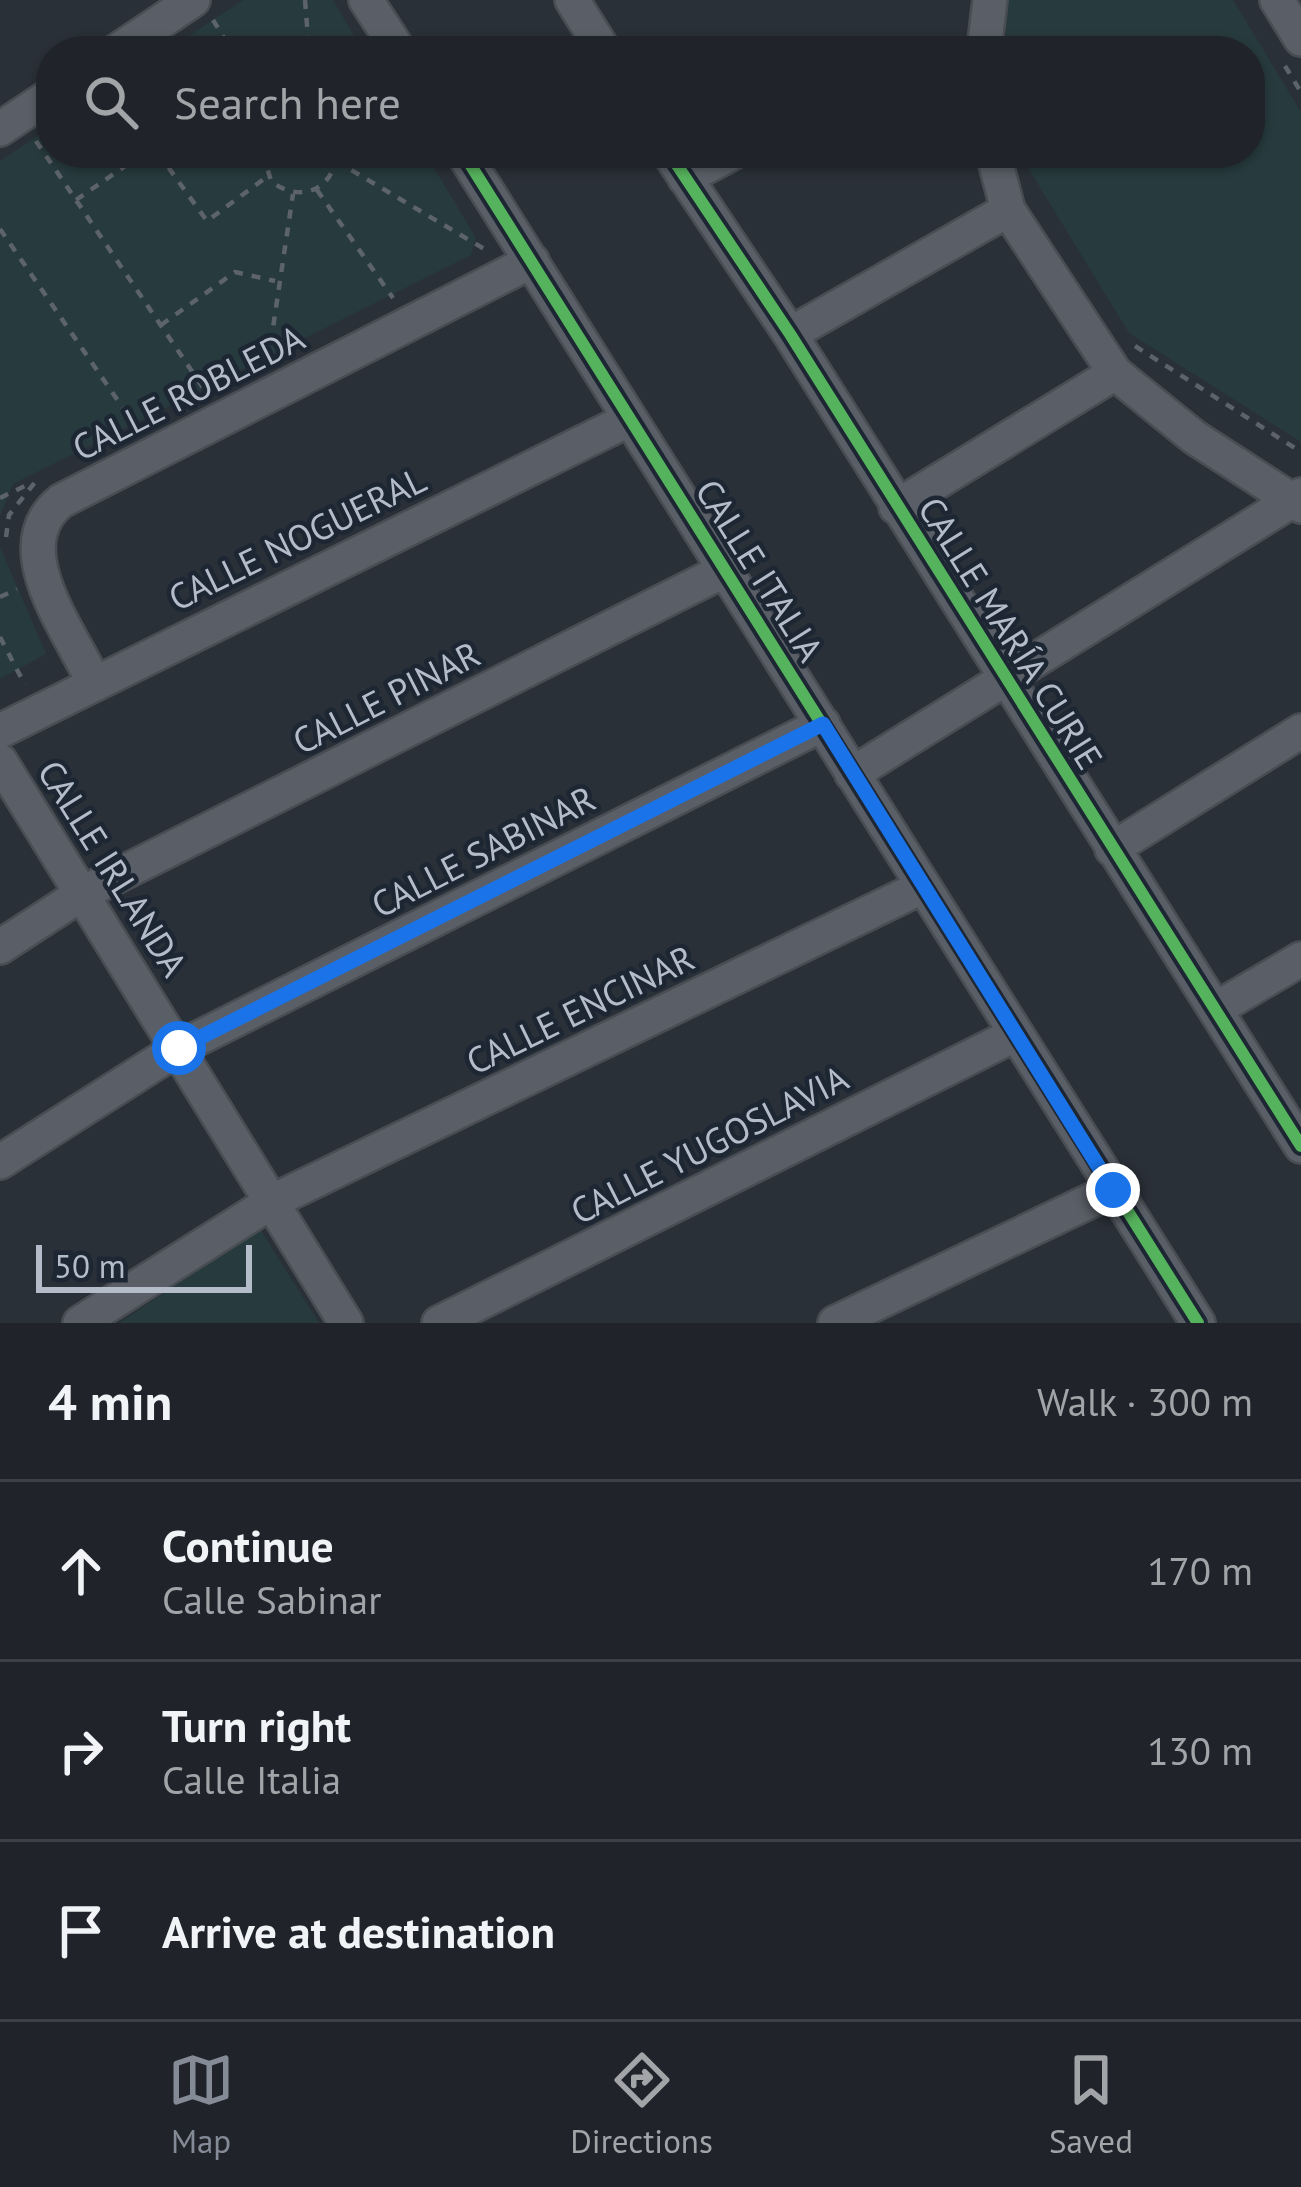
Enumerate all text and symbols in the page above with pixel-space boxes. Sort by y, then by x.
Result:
search box [36,36,1265,168]
icon: search [78,69,144,135]
text: Search here [174,73,401,131]
street label: CALLE ROBLEDA [64,313,312,471]
street label: CALLE NOGUERAL [161,455,433,621]
street label: CALLE ITALIA [685,470,835,670]
street label: CALLE MARÍA CURIE [908,488,1114,778]
street label: CALLE PINAR [284,630,488,764]
street label: CALLE IRLANDA [28,751,198,985]
street label: CALLE SABINAR [363,774,603,928]
street label: CALLE ENCINAR [458,934,702,1084]
route start [152,1021,206,1075]
street label: CALLE YUGOSLAVIA [562,1054,856,1234]
route end [1086,1163,1140,1217]
scale bar [36,1239,252,1292]
text: 50 m [54,1244,126,1287]
text: 4 min [48,1368,172,1434]
text: Walk · 300 m [1037,1376,1253,1427]
text: Continue [162,1516,334,1574]
icon: ahead [48,1538,114,1604]
text: 170 m [1147,1545,1253,1596]
text: Calle Sabinar [162,1574,381,1625]
text: Turn right [162,1696,351,1754]
icon: right [48,1718,114,1784]
text: 130 m [1147,1725,1253,1776]
text: Calle Italia [162,1754,341,1805]
icon: arrive [48,1898,114,1964]
text: Arrive at destination [162,1902,555,1960]
tab: Map [168,2047,234,2162]
tab: Directions [570,2047,713,2162]
tab: Saved [1049,2047,1133,2162]

